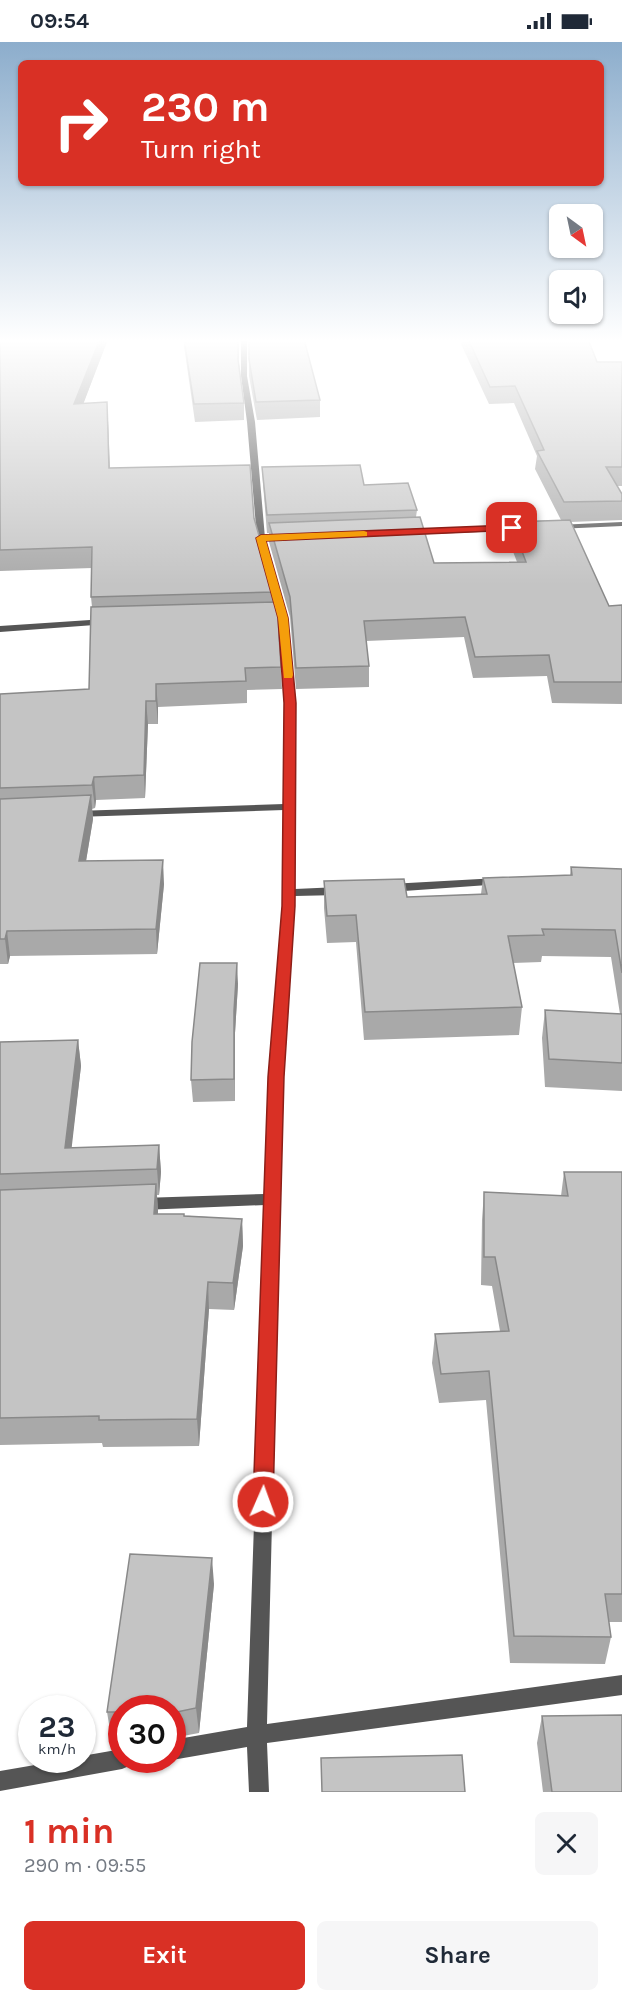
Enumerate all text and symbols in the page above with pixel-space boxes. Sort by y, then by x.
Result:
text: 09:54 [30,8,89,34]
text: 230 m [141,82,270,132]
icon: right [42,84,120,162]
text: Turn right [141,133,261,165]
north arrow [549,204,603,258]
map controls [549,204,603,324]
button: sound [549,270,603,324]
pin [486,502,537,553]
icon: arrive [495,511,528,544]
position arrow [231,1470,295,1534]
speed limit sign: 30 [108,1695,186,1773]
text: 23 [39,1709,75,1745]
text: km/h [38,1740,76,1758]
text: 1 min [24,1810,114,1852]
button: close [535,1812,598,1875]
text: 290 m · 09:55 [24,1854,146,1877]
button: Exit [24,1921,305,1990]
button: Share [317,1921,598,1990]

